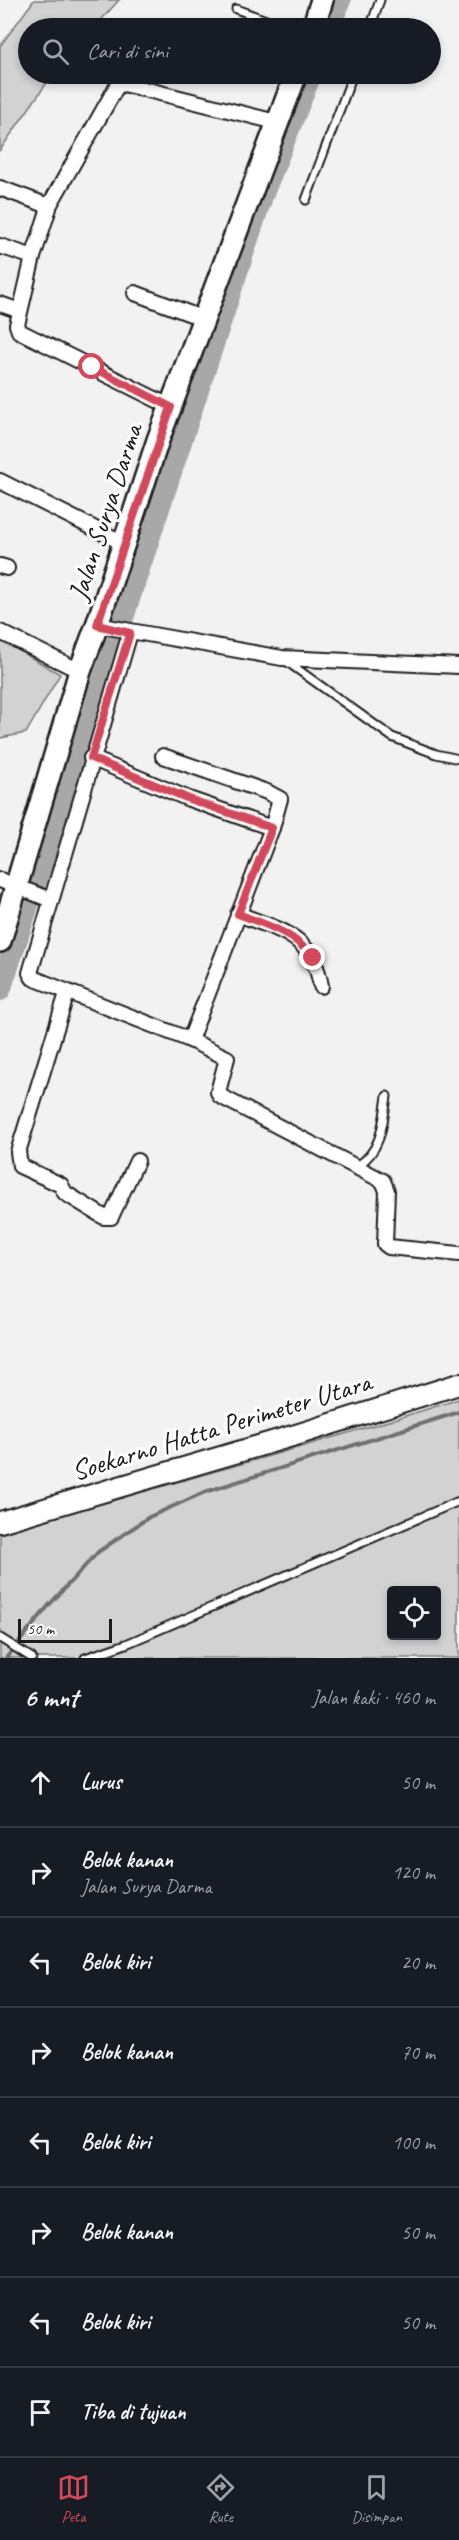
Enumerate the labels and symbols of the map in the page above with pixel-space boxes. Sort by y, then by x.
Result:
route start [78,353,104,379]
street label: Jalan Surya Darma [59,417,151,606]
route end [299,944,325,970]
street label: Soekarno Hatta Perimeter Utara [67,1363,377,1488]
scale bar [18,1616,112,1644]

